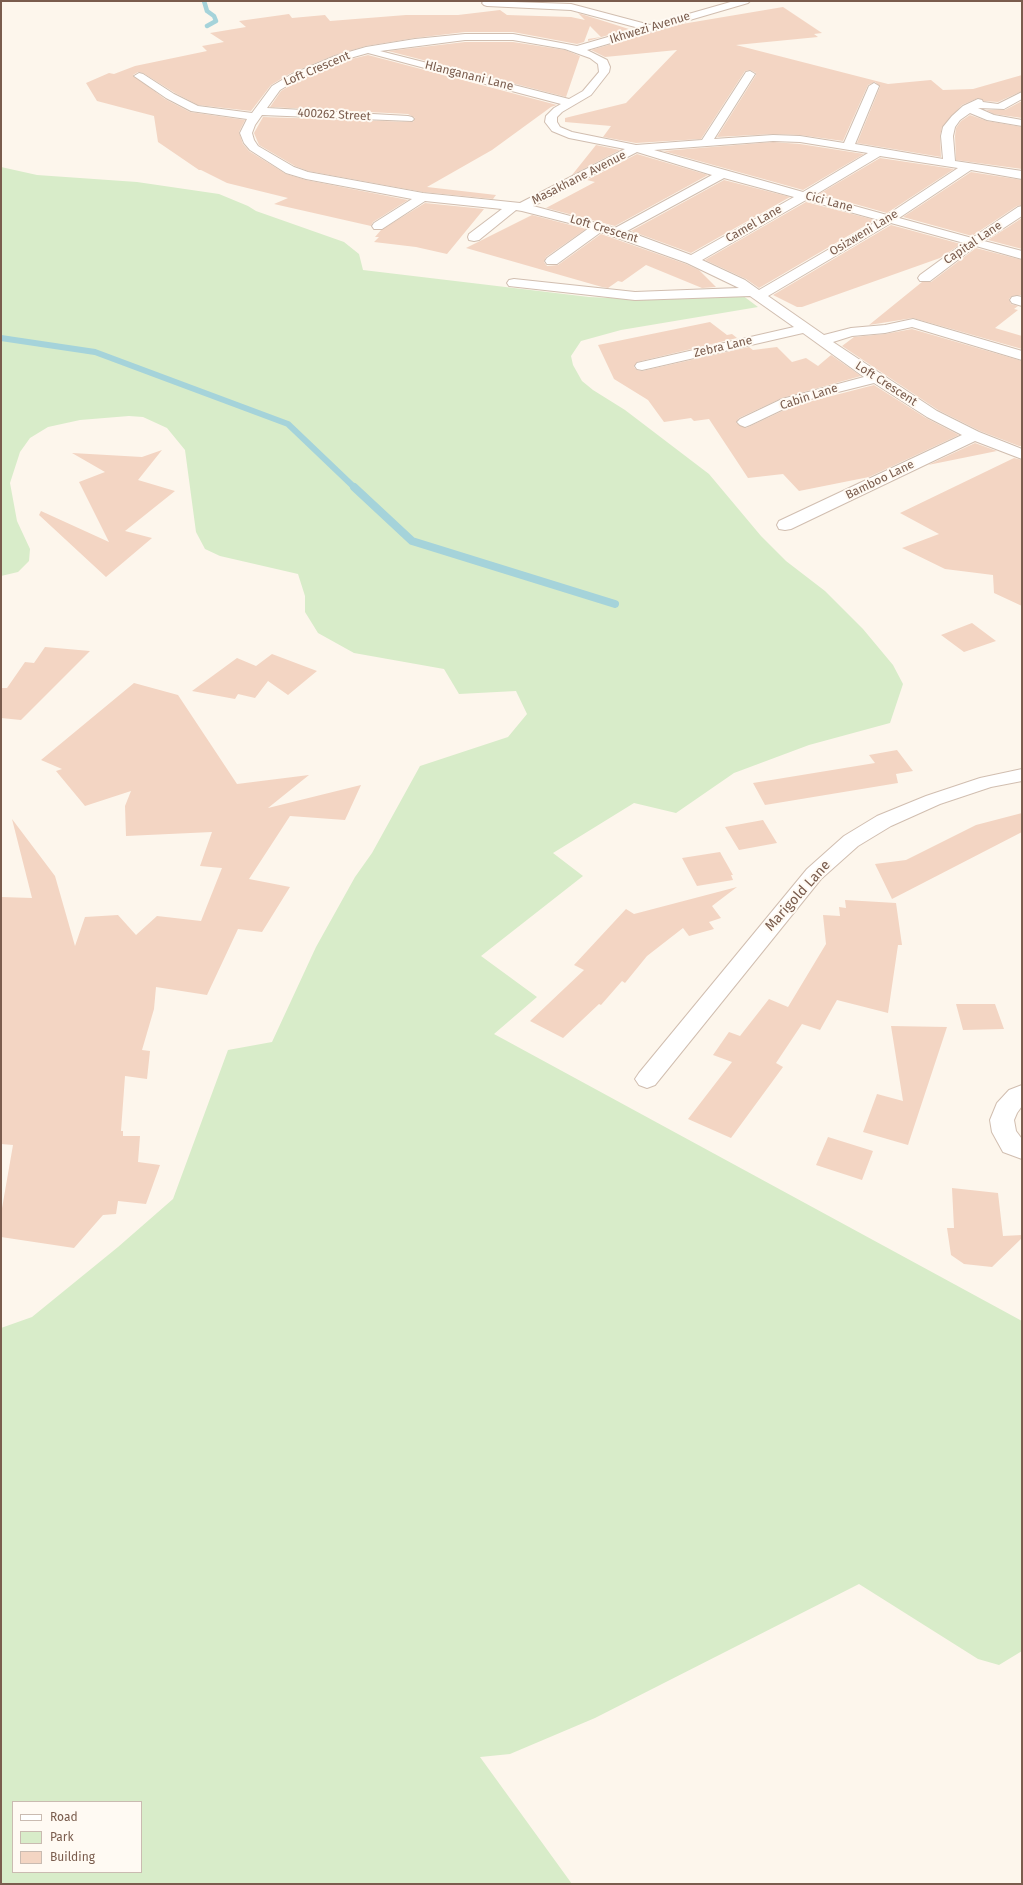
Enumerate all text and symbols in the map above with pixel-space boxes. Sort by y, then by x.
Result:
street label: Ikhwezi Avenue [608,9,692,47]
street label: Loft Crescent [282,49,352,89]
street label: Hlanganani Lane [423,58,515,94]
street label: 400262 Street [297,106,371,124]
street label: Masakhane Avenue [529,148,629,208]
street label: Cici Lane [804,189,854,215]
street label: Camel Lane [723,202,785,246]
street label: Osizweni Lane [827,207,901,259]
street label: Loft Crescent [568,212,640,246]
street label: Capital Lane [941,218,1005,268]
street label: Zebra Lane [692,333,754,361]
street label: Loft Crescent [852,359,920,409]
street label: Cabin Lane [778,381,840,413]
street label: Bamboo Lane [843,457,917,503]
street label: Marigold Lane [762,857,834,935]
legend [12,1801,142,1873]
text: Road [50,1810,78,1824]
text: Park [50,1830,74,1844]
text: Building [50,1850,95,1864]

